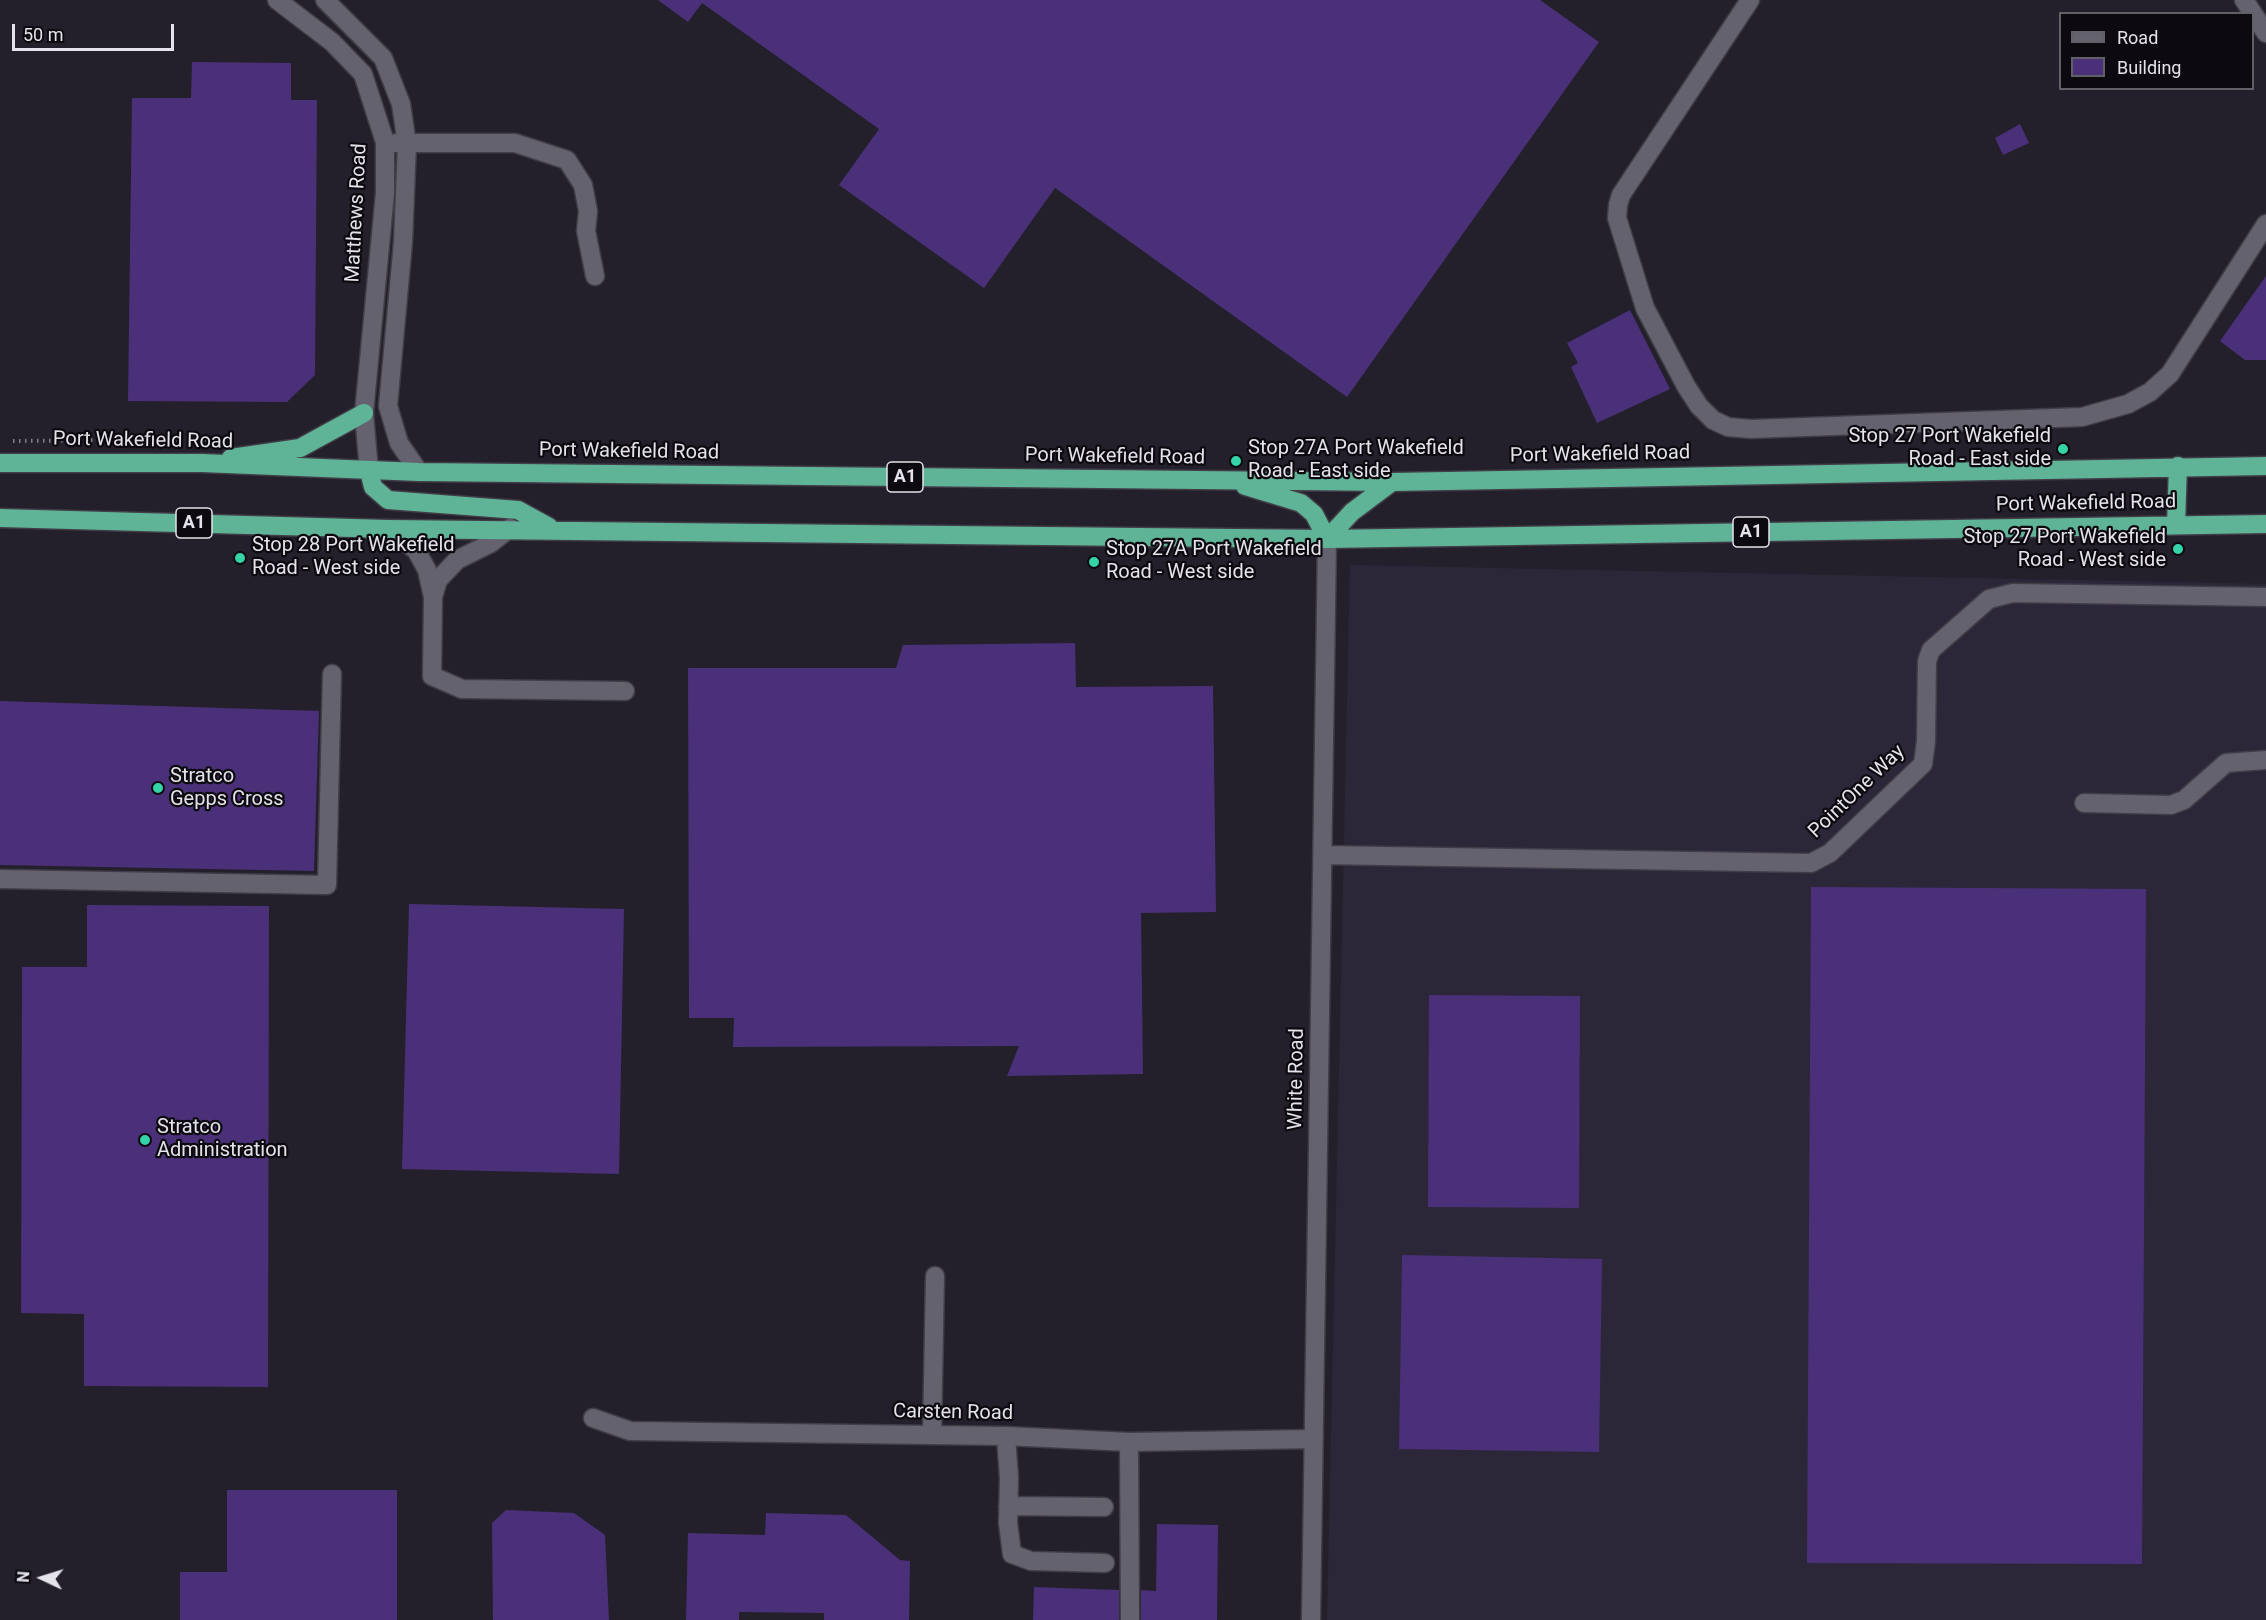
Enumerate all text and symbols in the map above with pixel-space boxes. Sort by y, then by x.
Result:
scale bar [15,12,177,50]
legend [2059,12,2254,90]
text: 50 m [23,24,63,45]
text: Road [2117,27,2158,48]
text: Building [2117,57,2181,78]
street label: Matthews Road [341,143,373,283]
place label: Stop 27 Port Wakefield Road - East side [1848,425,2051,472]
street label: Port Wakefield Road [53,427,233,455]
place label: Stop 27A Port Wakefield Road - East side [1248,437,1464,484]
street label: Port Wakefield Road [539,438,719,466]
street label: Port Wakefield Road [1510,441,1690,469]
marker: Stop 27 Port Wakefield Road - East side [2056,442,2070,456]
street label: Port Wakefield Road [1025,443,1205,471]
marker: Stop 27A Port Wakefield Road - East side [1229,454,1243,468]
road number: A1 [887,462,923,492]
street label: Port Wakefield Road [1996,490,2176,518]
road number: A1 [176,508,212,538]
road number: A1 [1733,517,1769,547]
place label: Stop 27 Port Wakefield Road - West side [1963,526,2166,573]
place label: Stop 28 Port Wakefield Road - West side [252,534,455,581]
place label: Stop 27A Port Wakefield Road - West side [1106,538,1322,585]
marker: Stop 27 Port Wakefield Road - West side [2171,542,2185,556]
marker: Stop 28 Port Wakefield Road - West side [233,551,247,565]
marker: Stop 27A Port Wakefield Road - West side [1087,555,1101,569]
street label: PointOne Way [1804,740,1910,844]
place label: Stratco Gepps Cross [170,765,284,812]
marker: Stratco Gepps Cross [151,781,165,795]
street label: White Road [1284,1028,1310,1130]
place label: Stratco Administration [157,1116,288,1163]
marker: Stratco Administration [138,1133,152,1147]
street label: Carsten Road [893,1400,1013,1426]
north arrow [12,1548,72,1608]
text: N [14,1570,33,1583]

